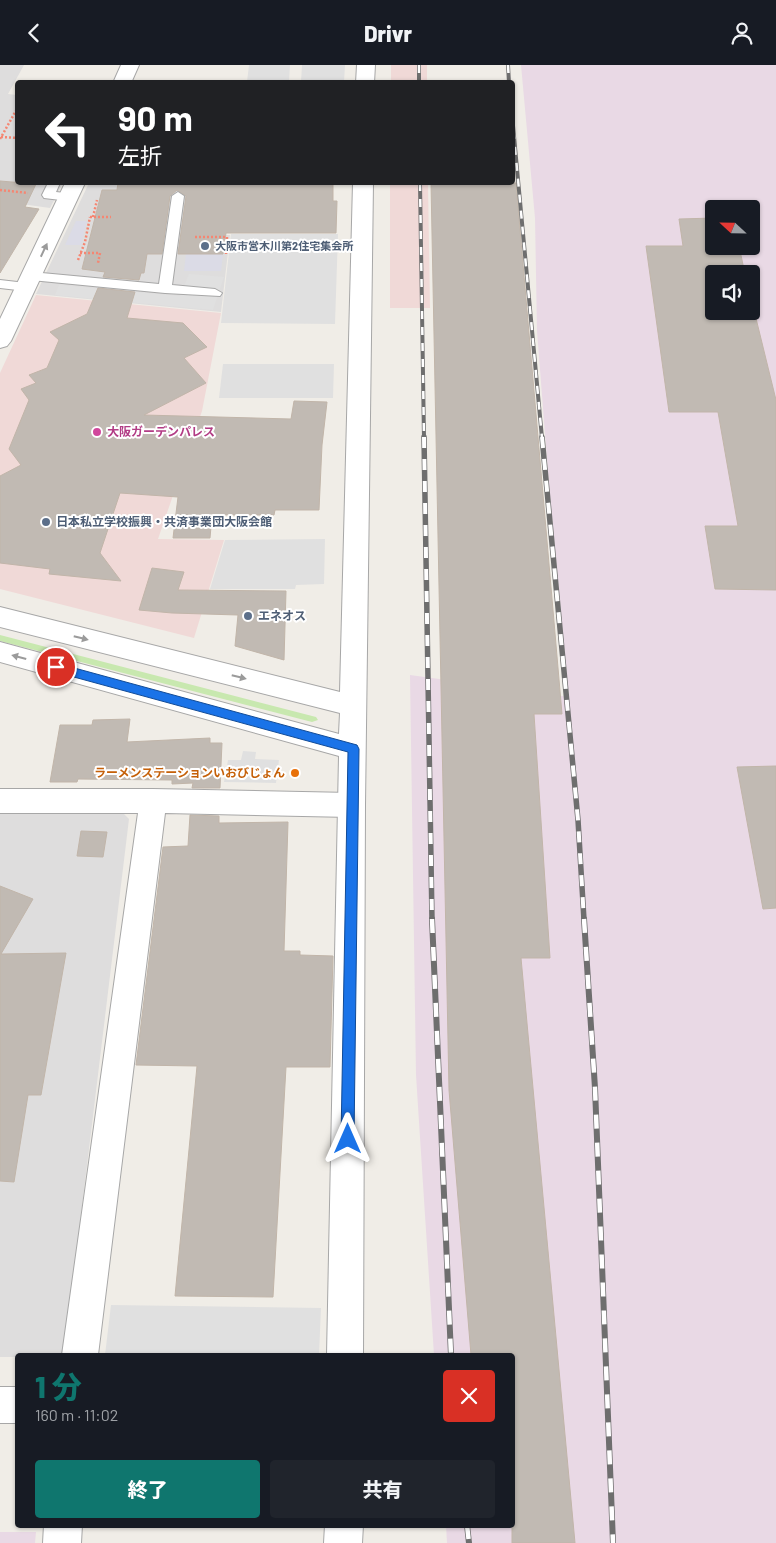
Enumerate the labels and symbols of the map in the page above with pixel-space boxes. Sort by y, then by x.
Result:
north arrow [705,200,760,255]
place label: 大阪市営木川第2住宅集会所 [215,239,353,252]
marker: 大阪市営木川第2住宅集会所 [199,240,211,252]
one-way arrow [40,243,48,257]
place label: 大阪ガーデンパレス [107,424,215,438]
marker: 大阪ガーデンパレス [91,426,103,438]
place label: 日本私立学校振興・共済事業団大阪会館 [56,514,272,528]
marker: 日本私立学校振興・共済事業団大阪会館 [40,516,52,528]
place label: エネオス [258,608,306,622]
marker: エネオス [242,610,254,622]
one-way arrow [74,634,89,642]
pin [35,646,77,688]
one-way arrow [12,653,27,661]
one-way arrow [231,673,246,681]
place label: ラーメンステーションいおびじょん [94,765,285,779]
marker: ラーメンステーションいおびじょん [289,767,301,779]
position arrow [321,1112,373,1164]

